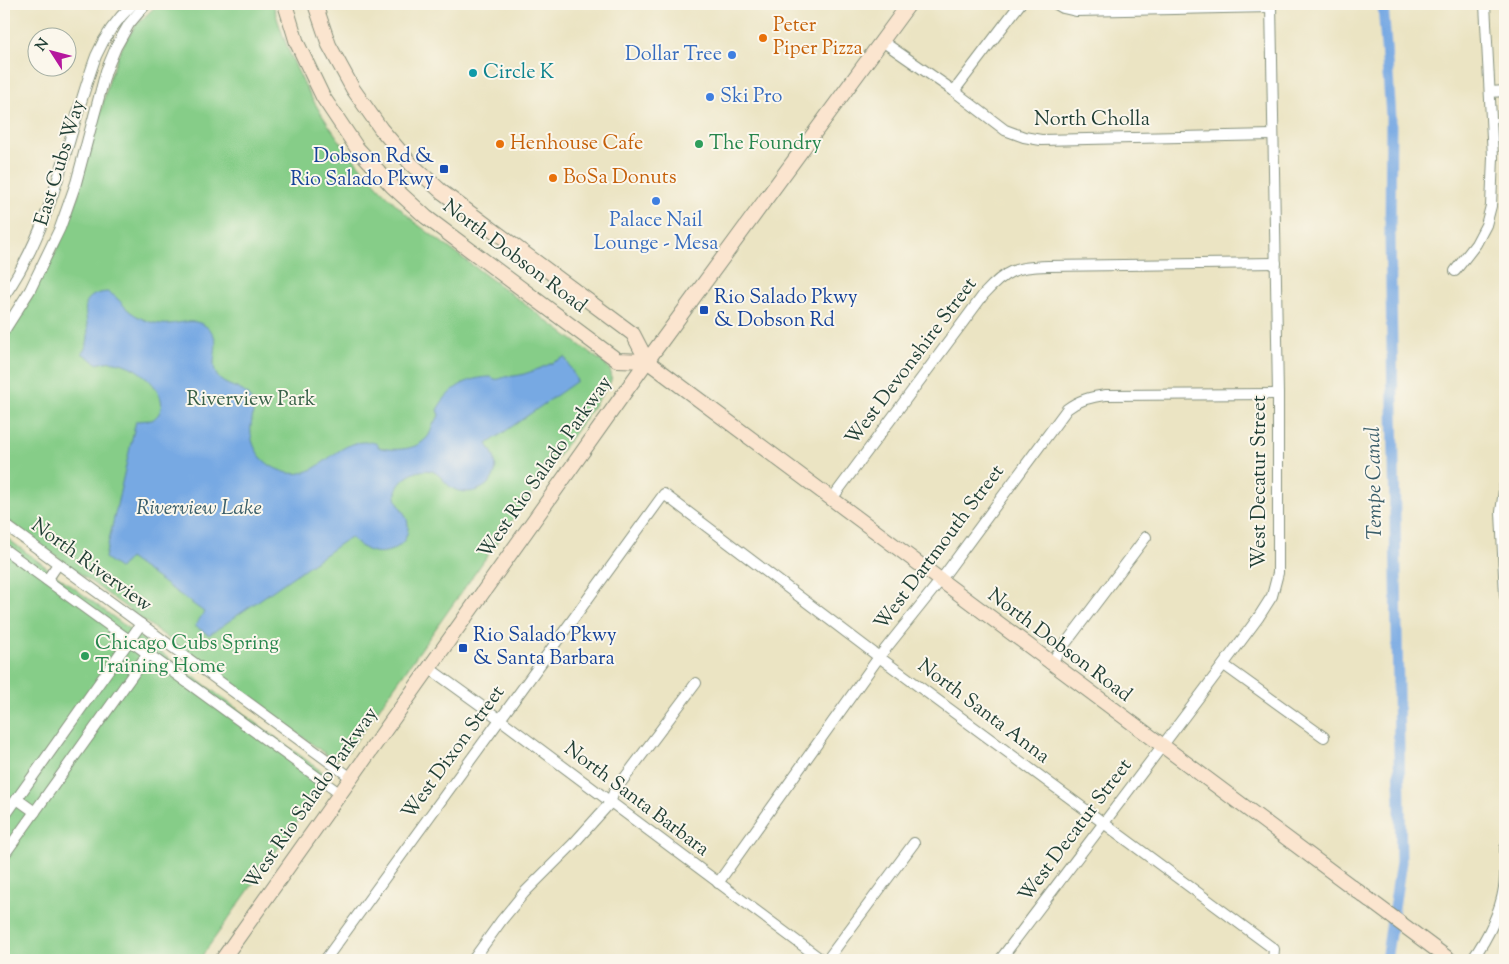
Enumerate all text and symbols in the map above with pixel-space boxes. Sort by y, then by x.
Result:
place label: Peter Piper Pizza [773,12,863,64]
north arrow [28,28,78,78]
marker: Peter Piper Pizza [757,32,769,44]
text: N [32,35,54,56]
place label: Dollar Tree [625,41,722,70]
marker: Dollar Tree [726,49,738,61]
place label: Circle K [483,59,555,88]
marker: Circle K [467,67,479,79]
place label: Ski Pro [720,83,782,112]
marker: Ski Pro [704,91,716,103]
street label: East Cubs Way [28,96,94,230]
street label: North Cholla [1034,106,1150,135]
place label: Henhouse Cafe [510,130,643,159]
place label: The Foundry [709,130,822,159]
marker: Henhouse Cafe [494,138,506,150]
marker: The Foundry [693,138,705,150]
place label: Dobson Rd & Rio Salado Pkwy [290,143,434,195]
marker: Dobson Rd & Rio Salado Pkwy [438,163,450,175]
place label: BoSa Donuts [563,164,677,193]
marker: BoSa Donuts [547,172,559,184]
street label: North Dobson Road [436,193,592,321]
marker: Palace Nail Lounge - Mesa [650,195,662,207]
place label: Palace Nail Lounge - Mesa [594,207,718,259]
street label: West Devonshire Street [839,272,985,452]
place label: Rio Salado Pkwy & Dobson Rd [714,284,858,336]
marker: Rio Salado Pkwy & Dobson Rd [698,304,710,316]
street label: West Rio Salado Parkway [472,371,620,565]
park label: Riverview Park [186,386,316,415]
street label: West Decatur Street [1246,395,1275,569]
water label: Tempe Canal [1359,426,1391,540]
street label: West Dartmouth Street [868,459,1012,637]
water label: Riverview Lake [136,494,262,524]
street label: North Riverview [24,512,158,620]
street label: North Dobson Road [981,582,1137,710]
place label: Rio Salado Pkwy & Santa Barbara [473,622,617,674]
place label: Chicago Cubs Spring Training Home [95,630,279,682]
marker: Rio Salado Pkwy & Santa Barbara [457,642,469,654]
marker: Chicago Cubs Spring Training Home [79,650,91,662]
street label: North Santa Anna [911,653,1055,771]
street label: West Dixon Street [395,680,513,826]
street label: West Rio Salado Parkway [238,702,386,896]
street label: North Santa Barbara [557,736,715,864]
street label: West Decatur Street [1012,753,1140,909]

